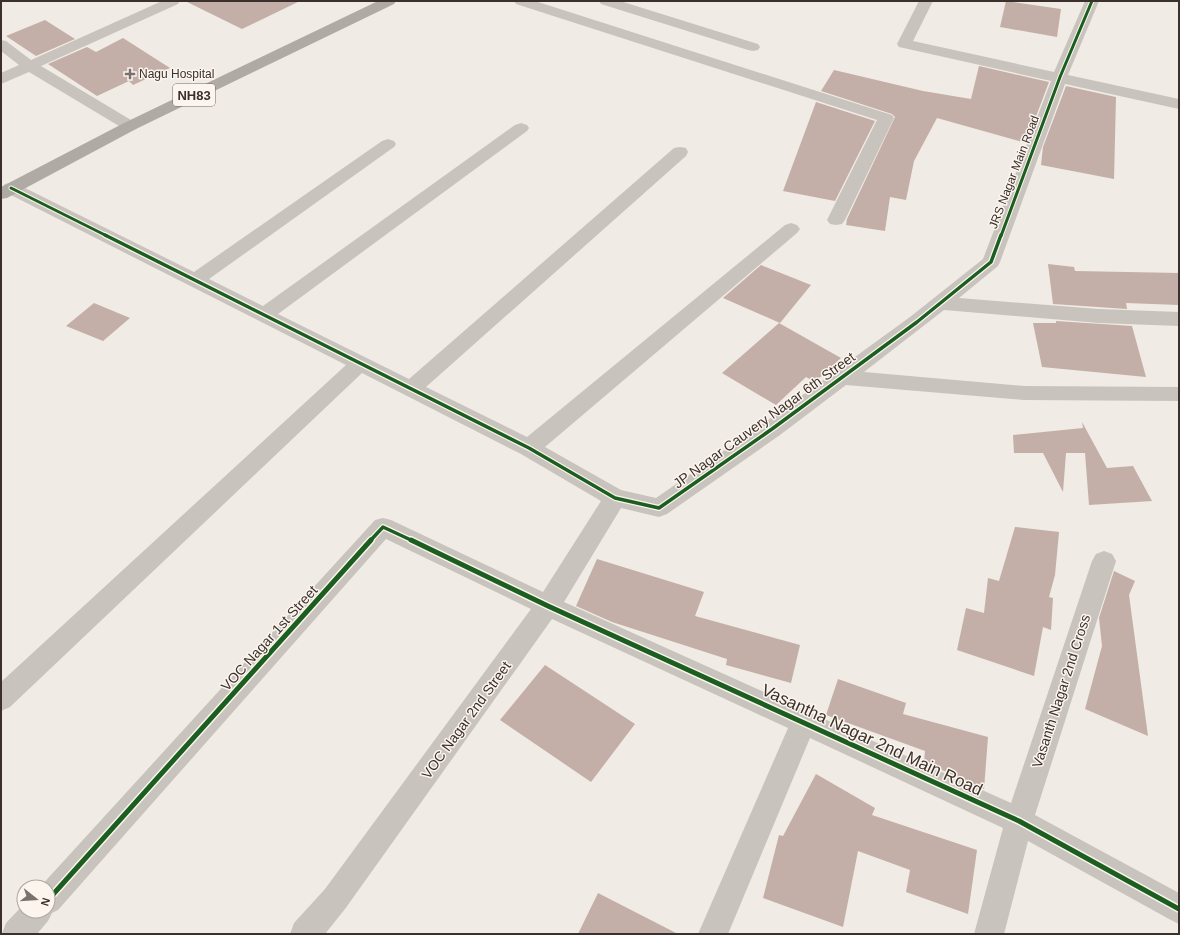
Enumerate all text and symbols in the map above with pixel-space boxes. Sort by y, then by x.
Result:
place label: Nagu Hospital [139,67,214,81]
marker: Nagu Hospital [124,68,136,80]
road number: NH83 [173,84,215,106]
street label: JRS Nagar Main Road [986,113,1042,231]
street label: JP Nagar Cauvery Nagar 6th Street [670,349,858,491]
street label: VOC Nagar 1st Street [217,582,321,694]
street label: Vasanth Nagar 2nd Cross [1029,612,1093,770]
street label: VOC Nagar 2nd Street [418,658,514,782]
street label: Vasantha Nagar 2nd Main Road [758,680,986,800]
north arrow [16,879,56,919]
text: N [39,896,52,908]

